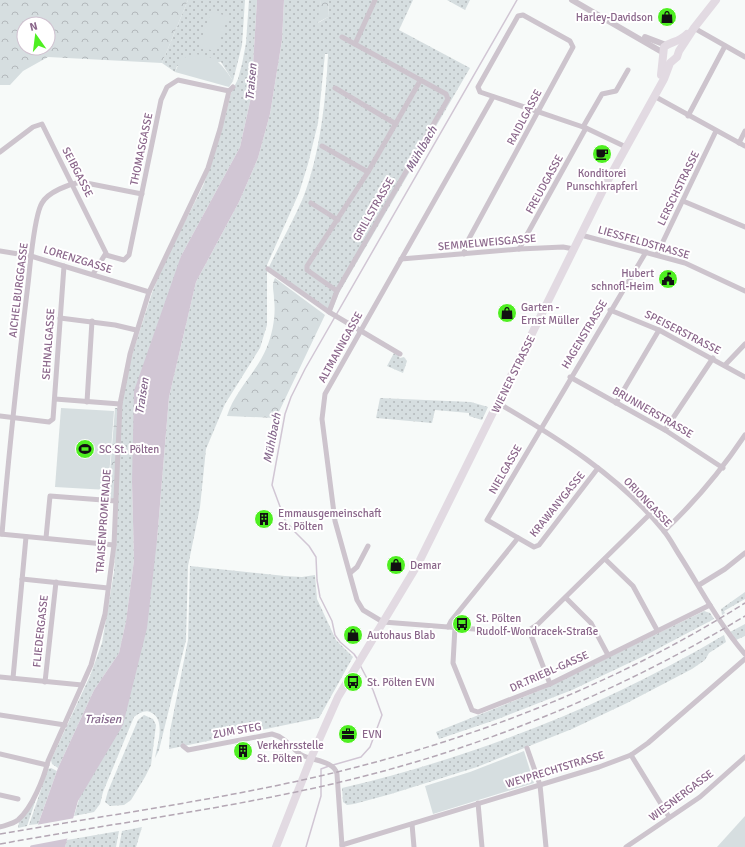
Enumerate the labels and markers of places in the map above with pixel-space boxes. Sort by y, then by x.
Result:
shop icon: Harley-Davidson [656,6,678,28]
place label: Harley-Davidson [576,11,653,24]
cafe icon: Konditorei Punschkrapferl [591,143,613,165]
place label: Konditorei Punschkrapferl [566,167,638,193]
place label: Hubert schnofl-Heim [591,267,654,293]
public building icon: Hubert schnofl-Heim [657,268,679,290]
place label: Garten - Ernst Müller [521,301,579,327]
shop icon: Garten - Ernst Müller [496,302,518,324]
sports icon: SC St. Pölten [74,438,96,460]
place label: SC St. Pölten [99,443,159,456]
place label: Emmausgemeinschaft St. Pölten [278,507,381,533]
building icon: Emmausgemeinschaft St. Pölten [253,508,275,530]
shop icon: Demar [385,554,407,576]
place label: Demar [410,559,441,572]
place label: St. Pölten Rudolf-Wondracek-Straße [476,612,598,638]
bus stop icon: St. Pölten Rudolf-Wondracek-Straße [451,613,473,635]
shop icon: Autohaus Blab [342,624,364,646]
place label: Autohaus Blab [367,629,435,642]
bus stop icon: St. Pölten EVN [342,671,364,693]
place label: St. Pölten EVN [367,676,435,689]
office icon: EVN [337,723,359,745]
place label: EVN [362,728,382,741]
place label: Verkehrsstelle St. Pölten [257,739,324,765]
building icon: Verkehrsstelle St. Pölten [232,740,254,762]

